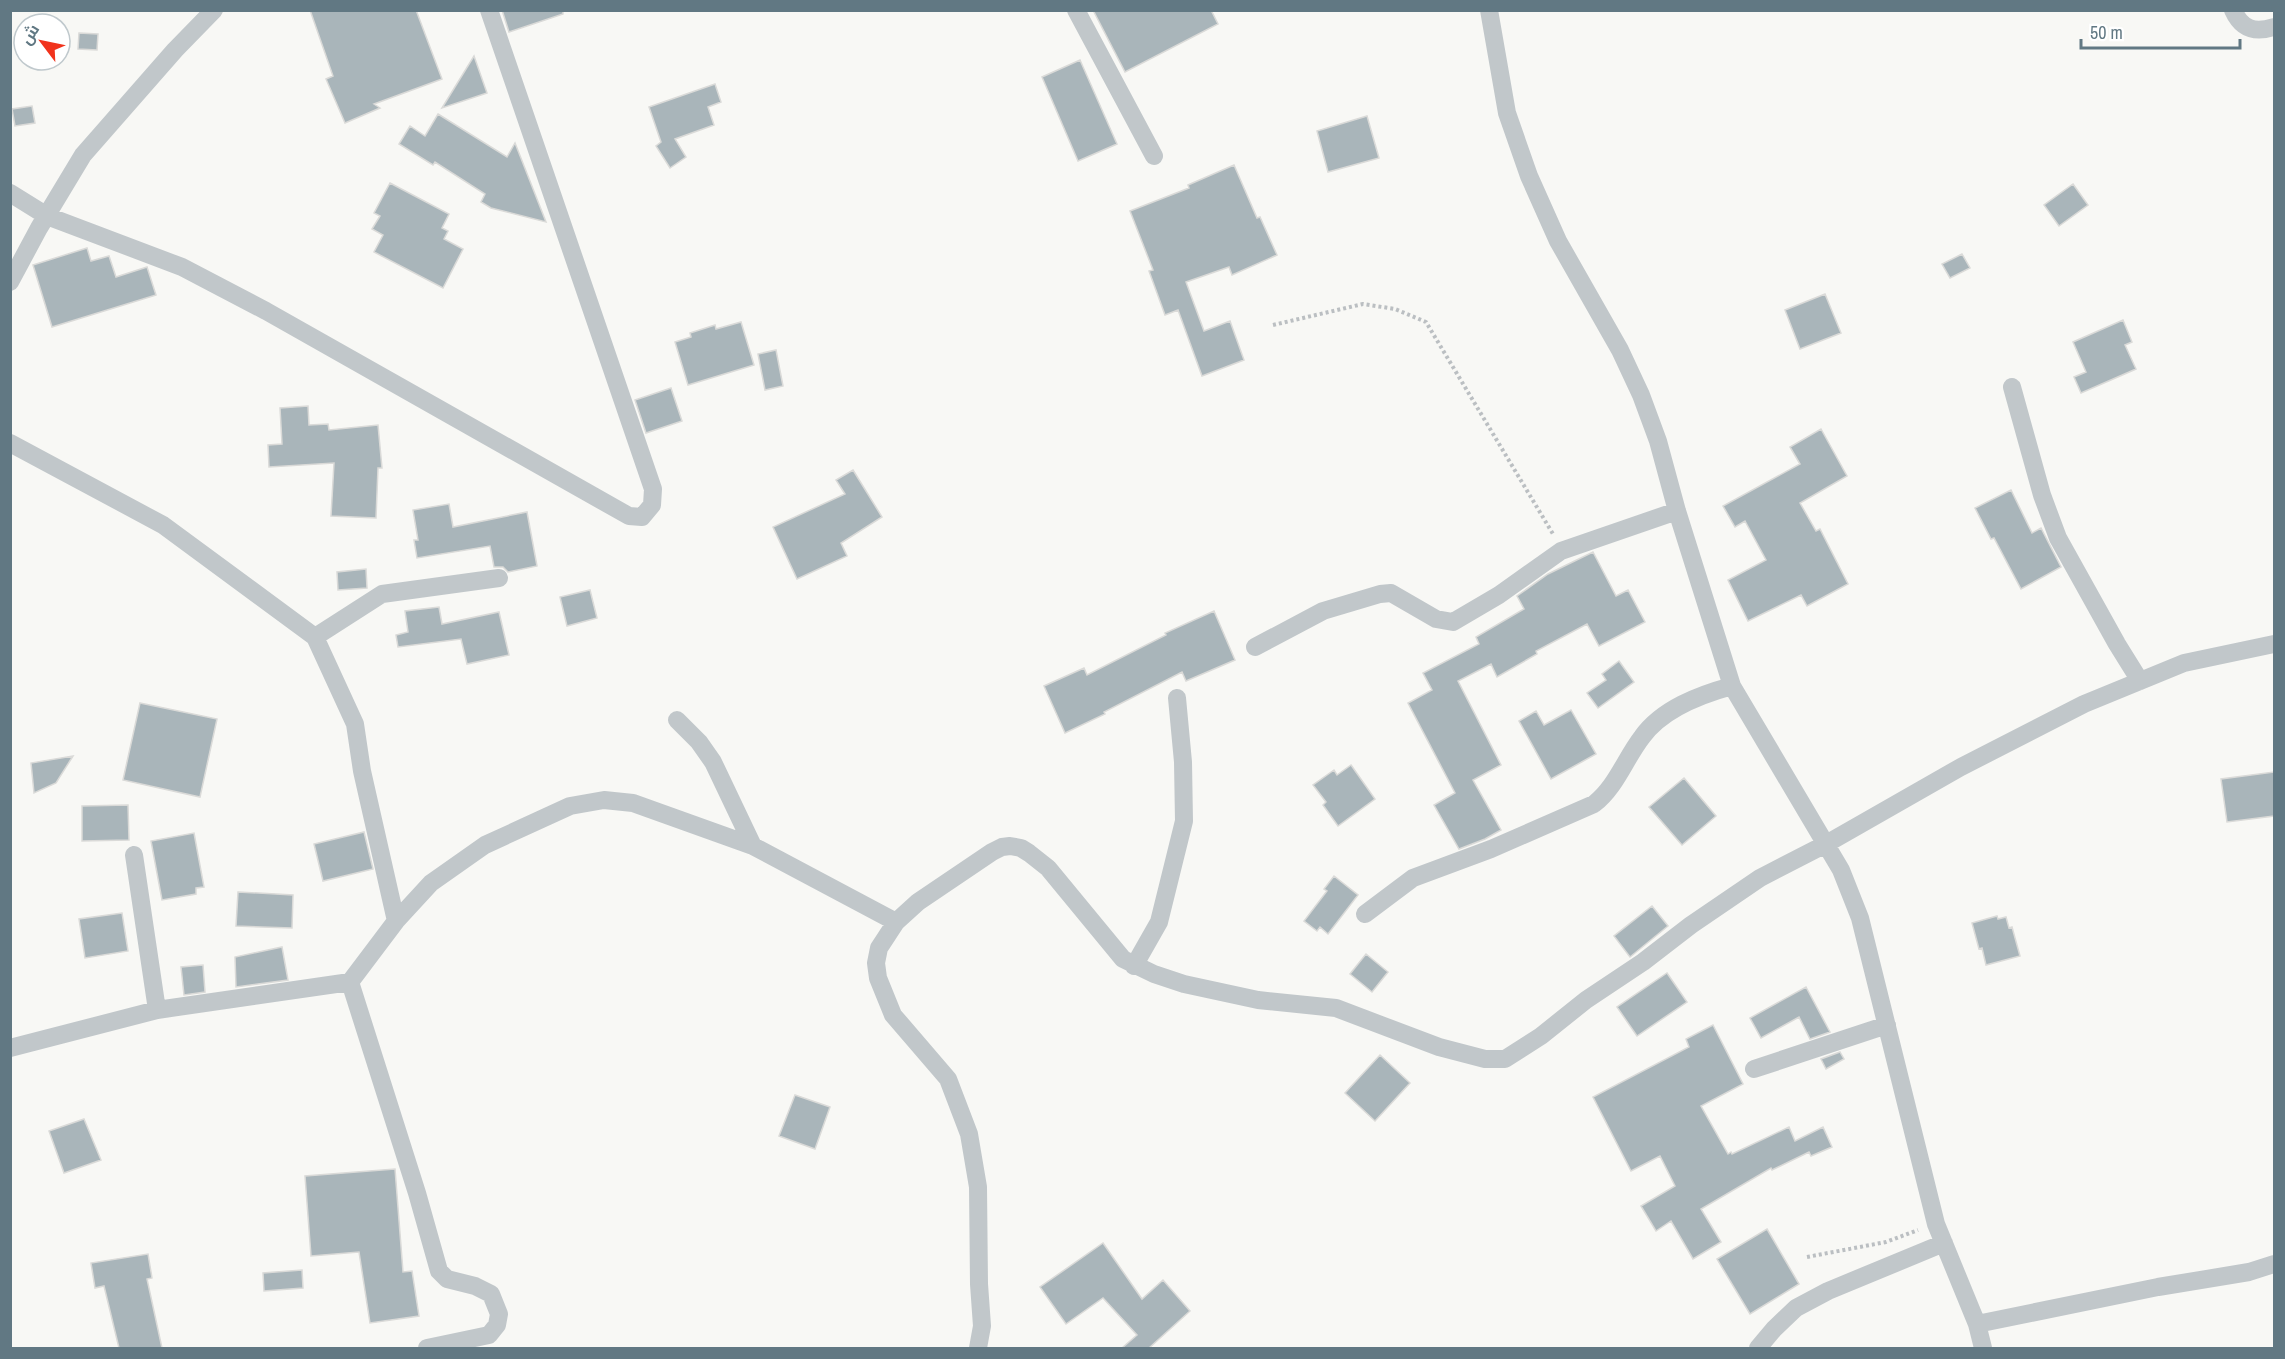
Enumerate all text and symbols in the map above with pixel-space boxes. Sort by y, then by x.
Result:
north arrow [12,12,72,72]
scale bar [2081,12,2240,50]
text: ش [15,20,44,49]
text: 50 m [2090,20,2123,45]

